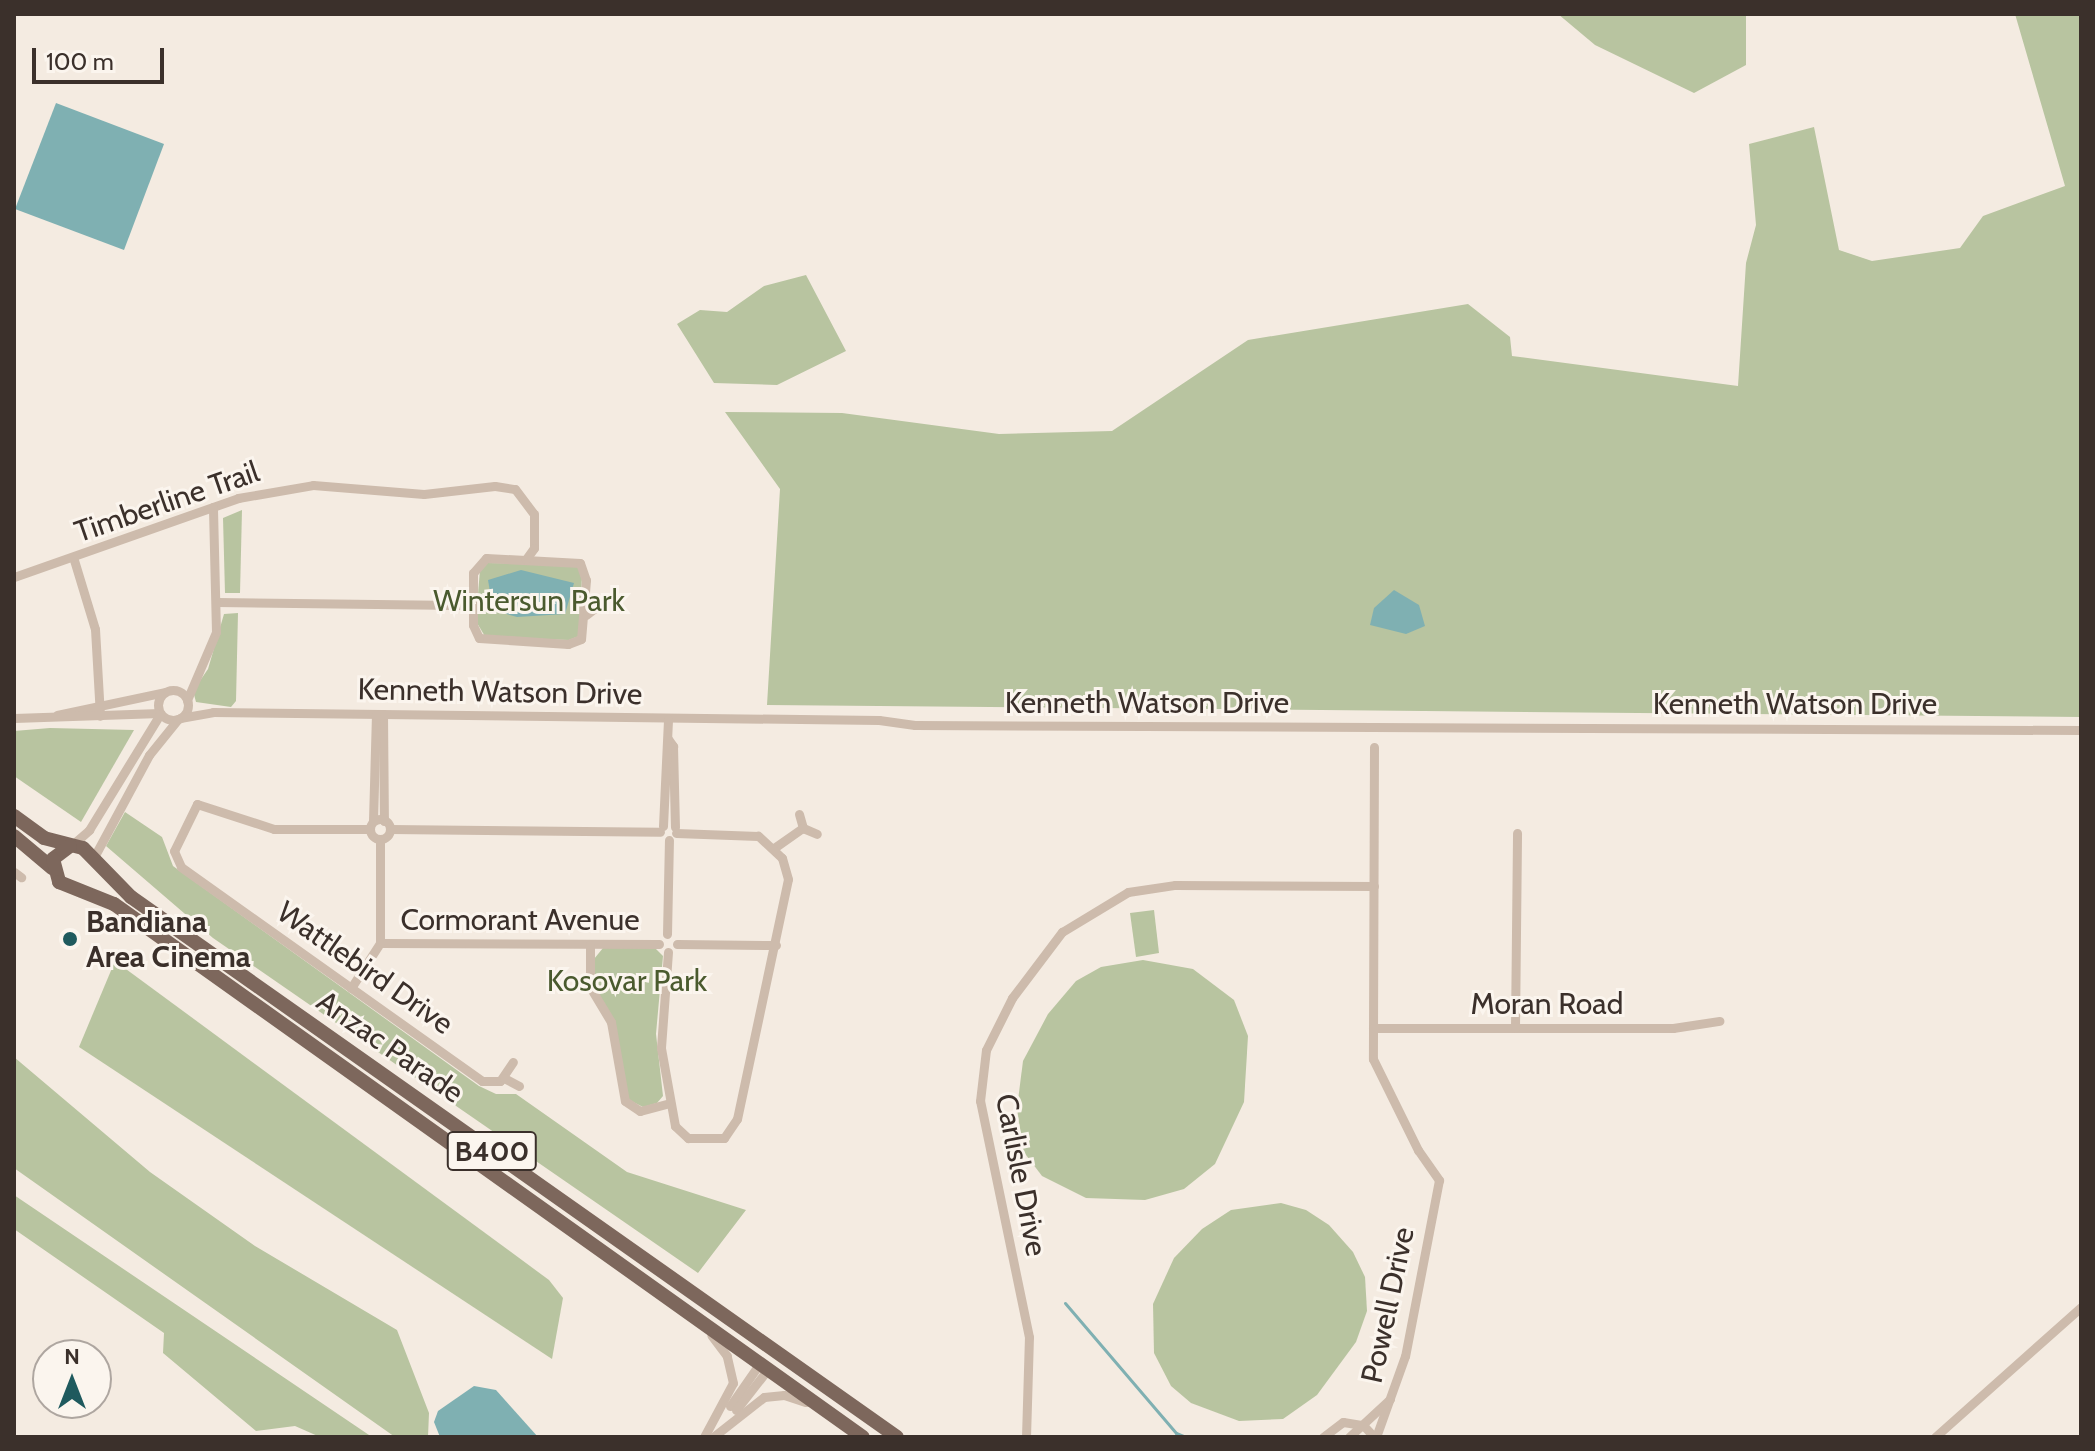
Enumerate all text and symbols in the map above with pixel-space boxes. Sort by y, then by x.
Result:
scale bar [36,32,168,82]
text: 100 m [46,47,114,76]
street label: Timberline Trail [70,454,264,550]
park label: Wintersun Park [433,583,625,619]
street label: Kenneth Watson Drive [357,672,643,712]
street label: Kenneth Watson Drive [1005,685,1289,721]
street label: Kenneth Watson Drive [1653,686,1937,722]
street label: Wattlebird Drive [270,894,460,1042]
street label: Cormorant Avenue [400,902,640,938]
place label: Bandiana Area Cinema [86,904,251,974]
marker: Bandiana Area Cinema [61,930,79,948]
park label: Kosovar Park [547,963,707,999]
street label: Anzac Parade [310,983,470,1111]
street label: Moran Road [1471,986,1623,1022]
street label: Carlisle Drive [988,1091,1054,1259]
road number: B400 [446,1127,538,1175]
street label: Powell Drive [1354,1224,1422,1386]
north arrow [32,1339,112,1419]
text: N [64,1343,80,1370]

